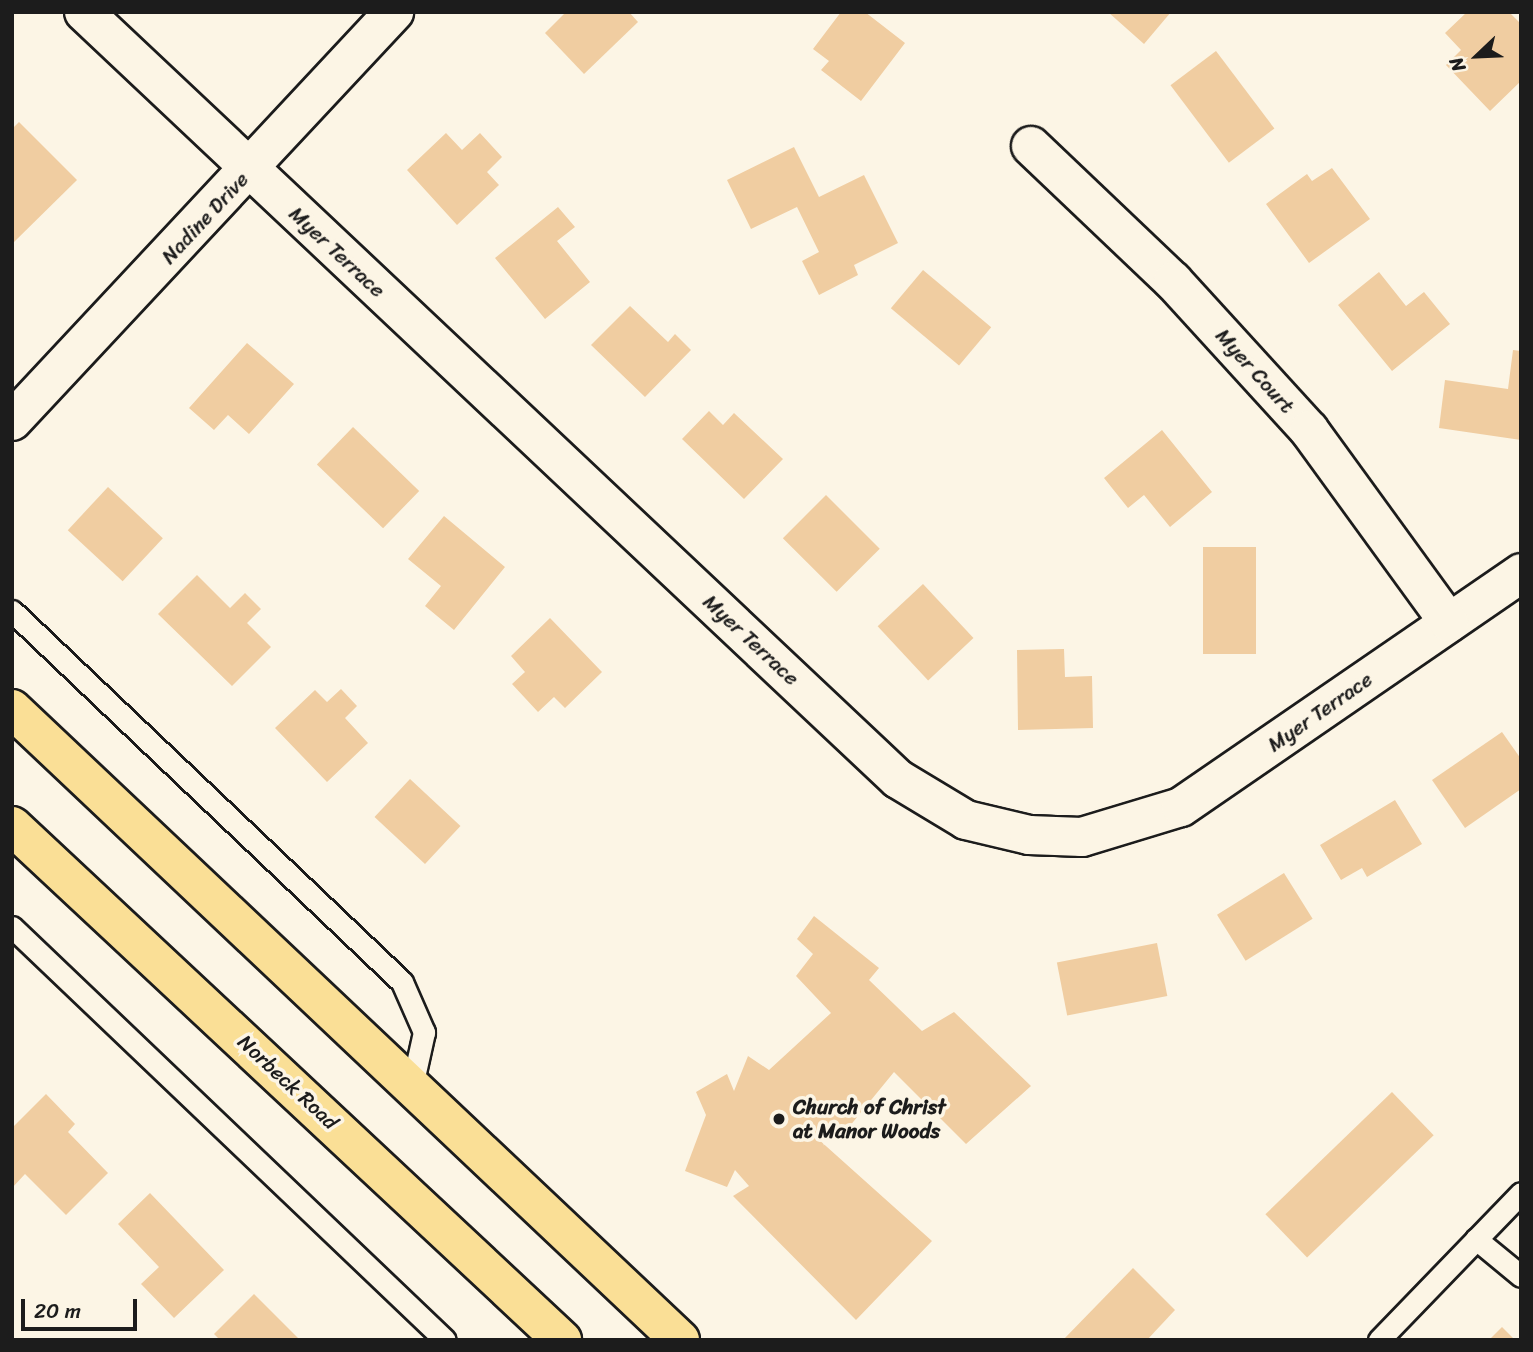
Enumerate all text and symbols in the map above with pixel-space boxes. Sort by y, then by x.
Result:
north arrow [1442,21,1512,91]
text: N [1439,52,1475,77]
street label: Nadine Drive [156,167,254,269]
street label: Myer Terrace [284,201,390,303]
street label: Myer Court [1210,323,1300,419]
street label: Myer Terrace [698,589,804,691]
street label: Myer Terrace [1263,667,1377,757]
street label: Norbeck Road [233,1029,343,1135]
place label: Church of Christ at Manor Woods [793,1094,946,1144]
marker: Church of Christ at Manor Woods [771,1111,787,1127]
scale bar [24,1286,140,1330]
text: 20 m [34,1292,81,1330]

